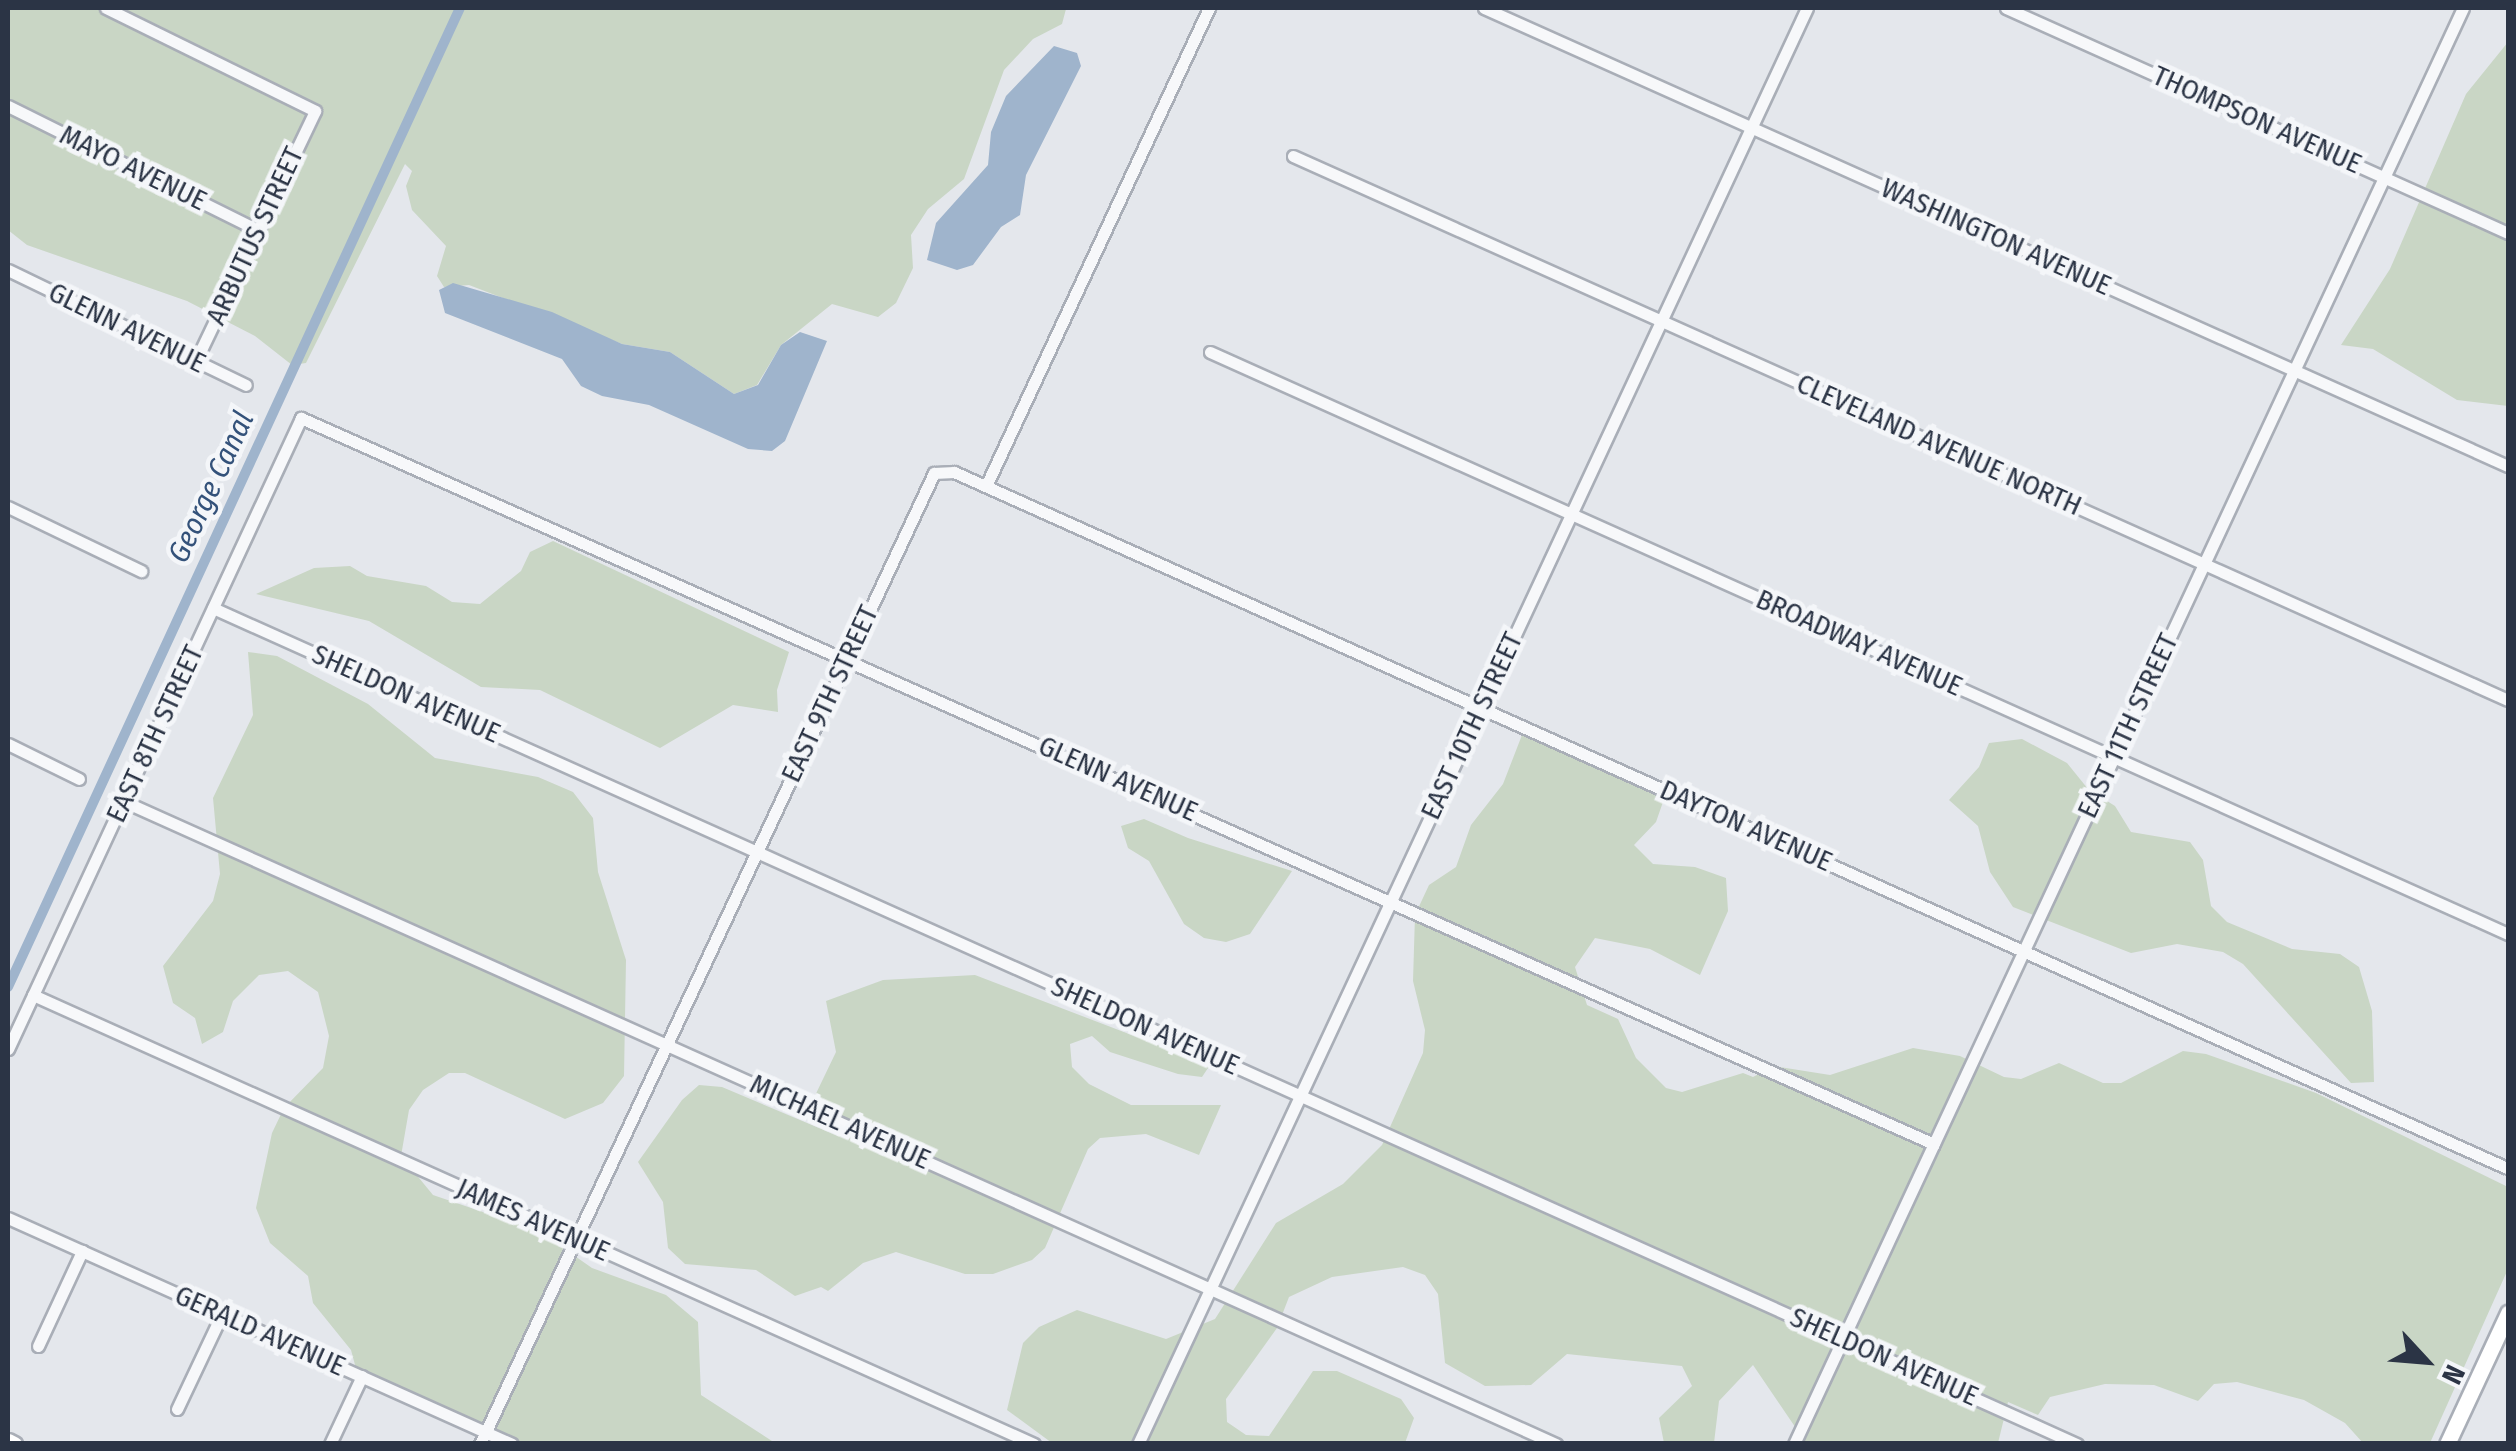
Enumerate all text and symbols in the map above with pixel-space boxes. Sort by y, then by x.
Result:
street label: THOMPSON AVENUE [2148,59,2366,181]
street label: MAYO AVENUE [54,118,212,218]
street label: ARBUTUS STREET [199,142,311,330]
street label: WASHINGTON AVENUE [1876,171,2116,303]
street label: GLENN AVENUE [43,276,211,380]
street label: CLEVELAND AVENUE NORTH [1791,367,2087,523]
water label: George Canal [160,406,262,568]
street label: BROADWAY AVENUE [1751,583,1967,703]
street label: EAST 9TH STREET [774,600,886,788]
street label: EAST 10TH STREET [1414,627,1530,825]
street label: EAST 11TH STREET [2071,629,2185,823]
street label: SHELDON AVENUE [307,638,505,750]
street label: EAST 8TH STREET [99,640,211,828]
street label: GLENN AVENUE [1033,729,1203,829]
street label: DAYTON AVENUE [1655,773,1837,879]
street label: SHELDON AVENUE [1046,970,1244,1082]
street label: MICHAEL AVENUE [745,1067,935,1177]
street label: JAMES AVENUE [451,1171,615,1269]
street label: GERALD AVENUE [170,1278,350,1384]
street label: SHELDON AVENUE [1785,1301,1983,1413]
north arrow [2376,1311,2476,1411]
text: N [2435,1360,2472,1389]

